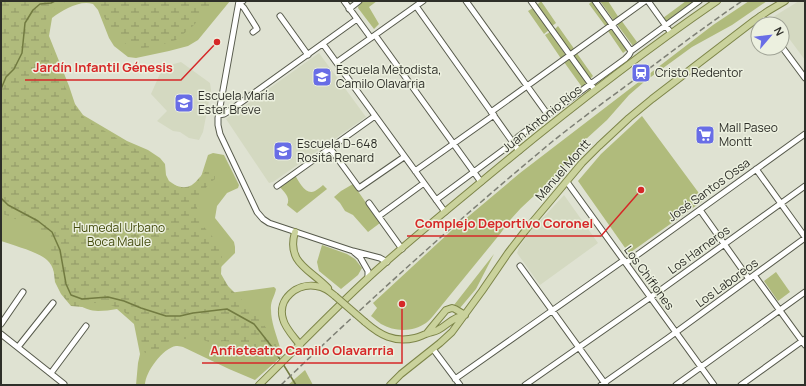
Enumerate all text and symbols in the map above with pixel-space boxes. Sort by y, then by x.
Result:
north arrow [750,16,790,56]
text: N [771,24,788,38]
callout: Jardín Infantil Génesis [25,55,181,80]
text: Jardín Infantil Génesis [33,58,173,76]
place label: Escuela Metodista, Camilo Olavarria [336,61,441,92]
station icon: Cristo Redentor [630,62,652,84]
place label: Cristo Redentor [655,64,743,81]
school or university icon: Escuela Metodista, Camilo Olavarria [311,66,333,88]
street label: Juan Antonio Ríos [498,81,585,156]
place label: Escuela María Ester Breve [198,87,274,118]
school or university icon: Escuela María Ester Breve [173,92,195,114]
place label: Mall Paseo Montt [719,119,778,150]
supermarket icon: Mall Paseo Montt [694,124,716,146]
place label: Escuela D-648 Rosita Renard [297,135,377,166]
street label: Manuel Montt [531,135,594,204]
school or university icon: Escuela D-648 Rosita Renard [272,140,294,162]
street label: José Santos Ossa [664,154,753,225]
callout: Complejo Deportivo Coronel [407,211,601,236]
text: Complejo Deportivo Coronel [415,214,593,232]
park label: Humedal Urbano Boca Maule [73,219,165,250]
street label: Los Harneros [664,221,733,278]
street label: Los Chiflones [620,242,678,313]
street label: Los Laboreos [692,254,761,311]
callout: Anfieteatro Camilo Olavarrria [202,338,402,363]
text: Anfieteatro Camilo Olavarrria [210,341,394,359]

